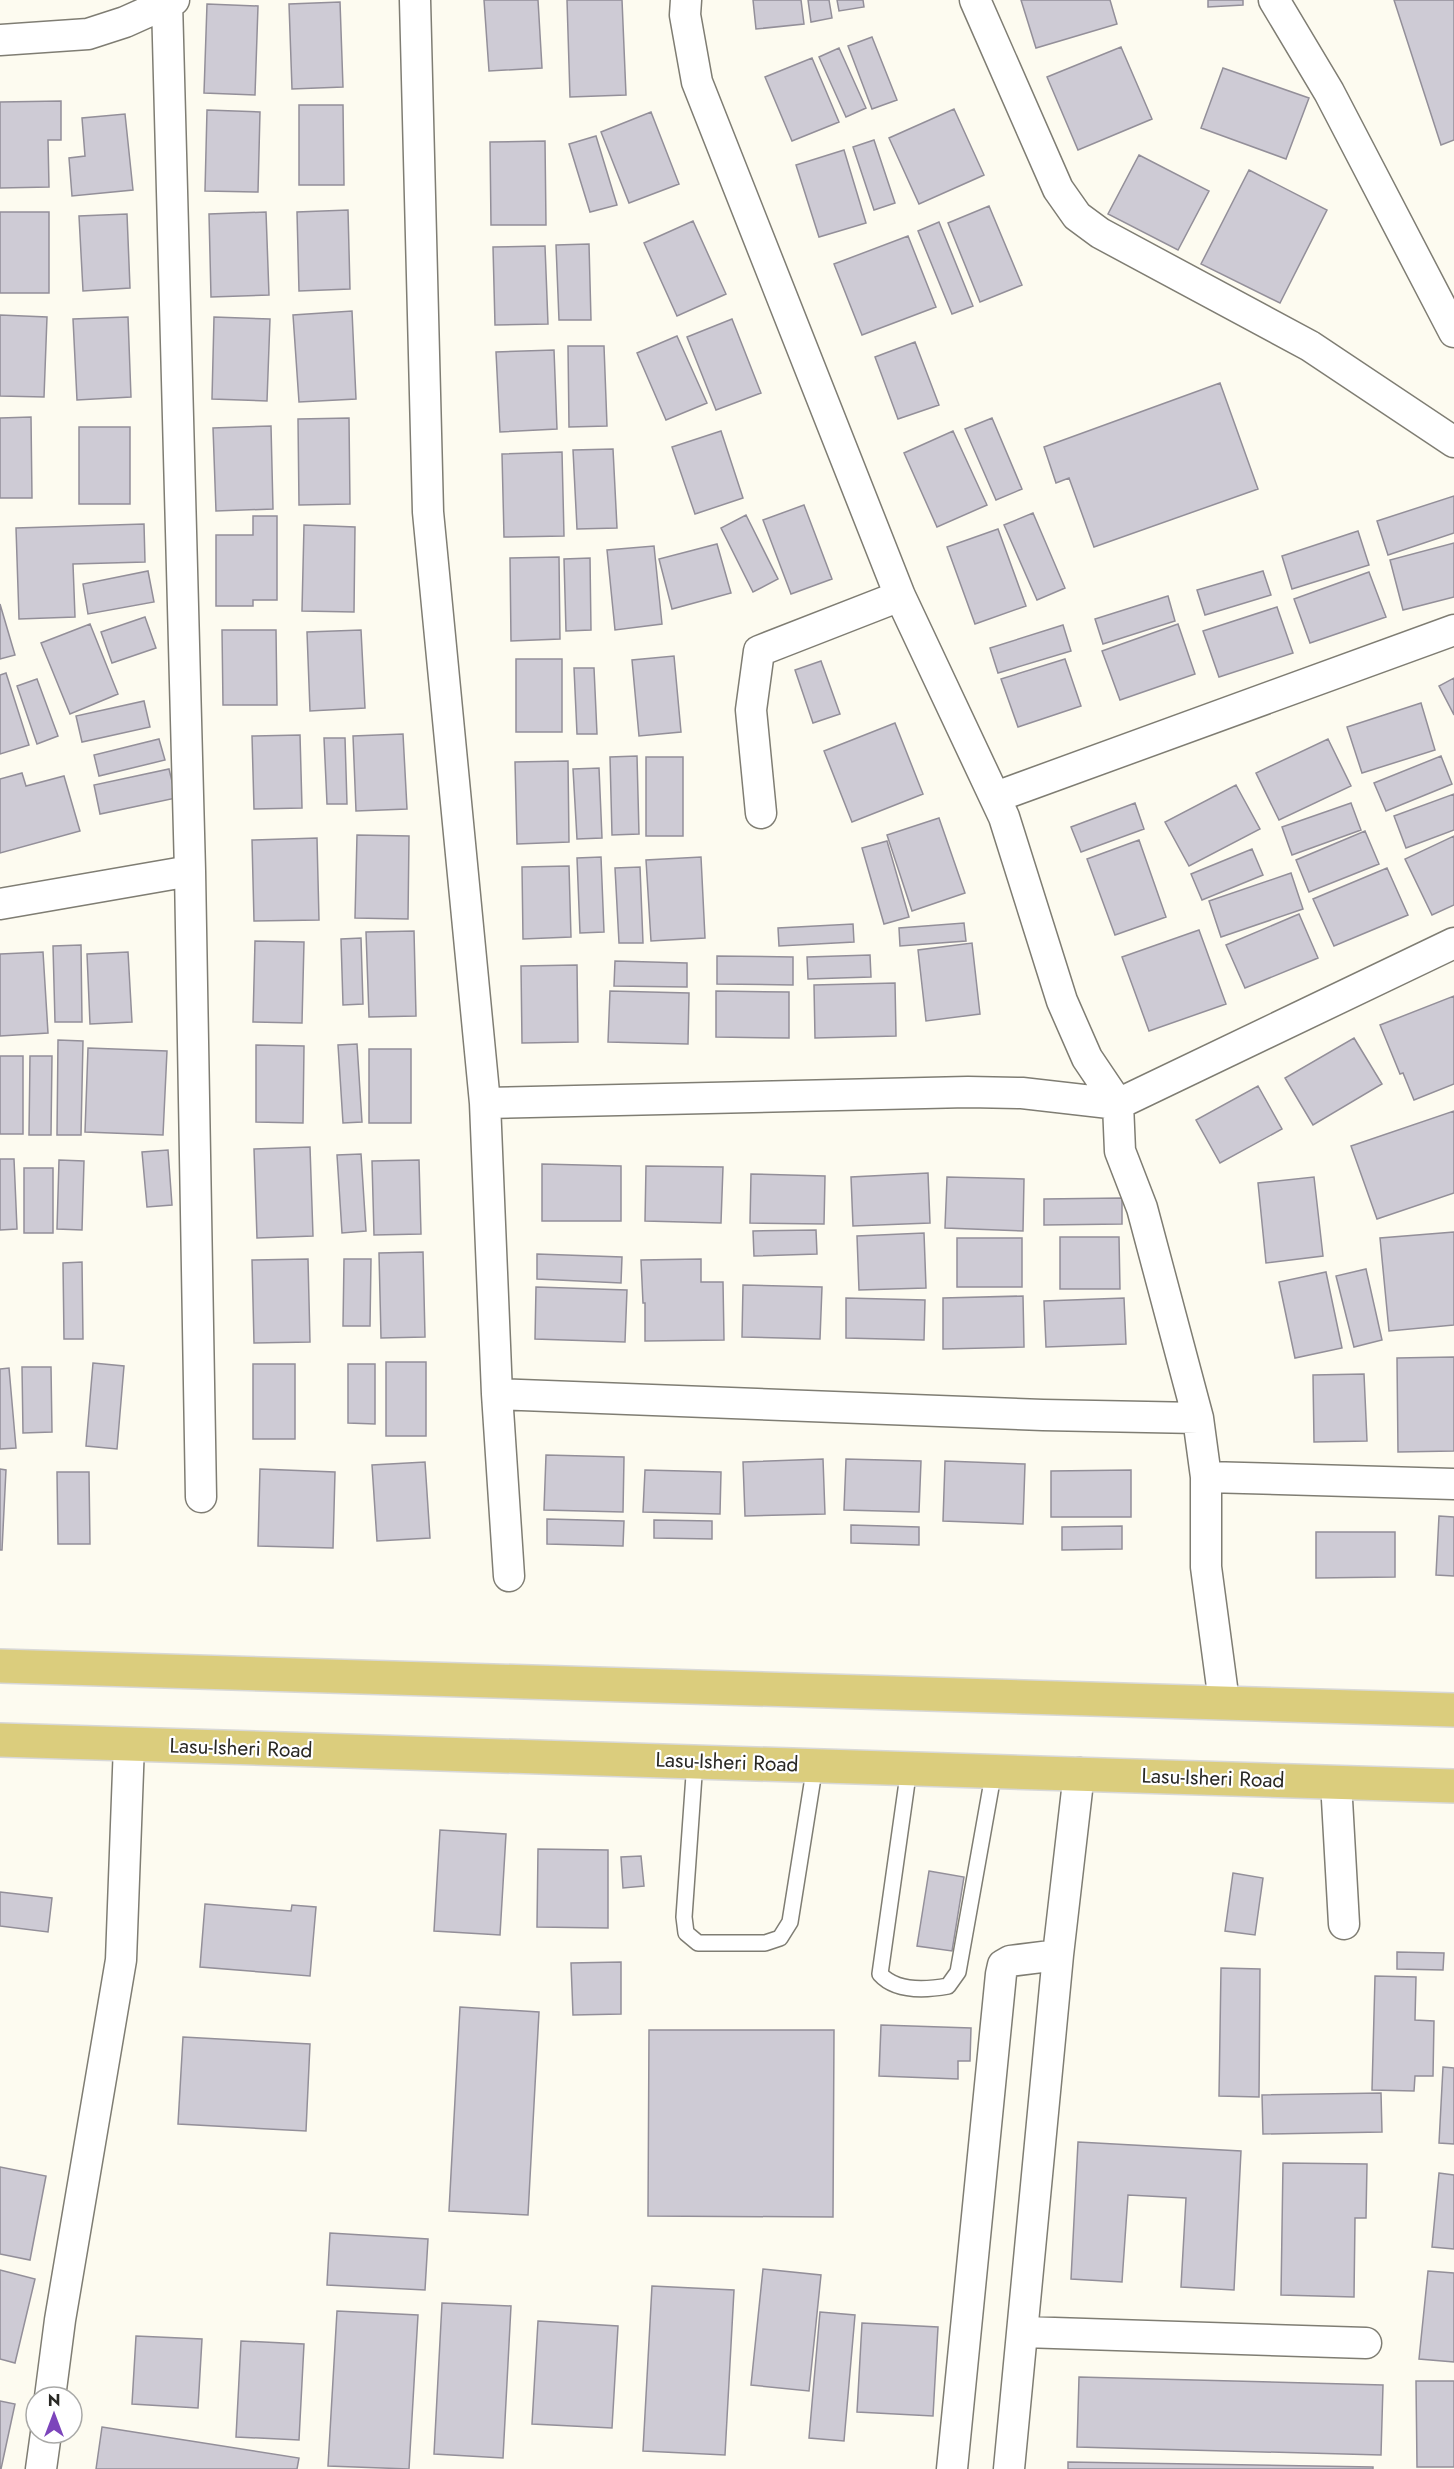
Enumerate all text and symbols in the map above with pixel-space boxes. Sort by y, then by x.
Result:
street label: Lasu-Isheri Road [169,1731,313,1765]
street label: Lasu-Isheri Road [655,1745,799,1779]
street label: Lasu-Isheri Road [1141,1761,1285,1795]
north arrow [24,2385,84,2445]
text: N [48,2389,60,2412]

